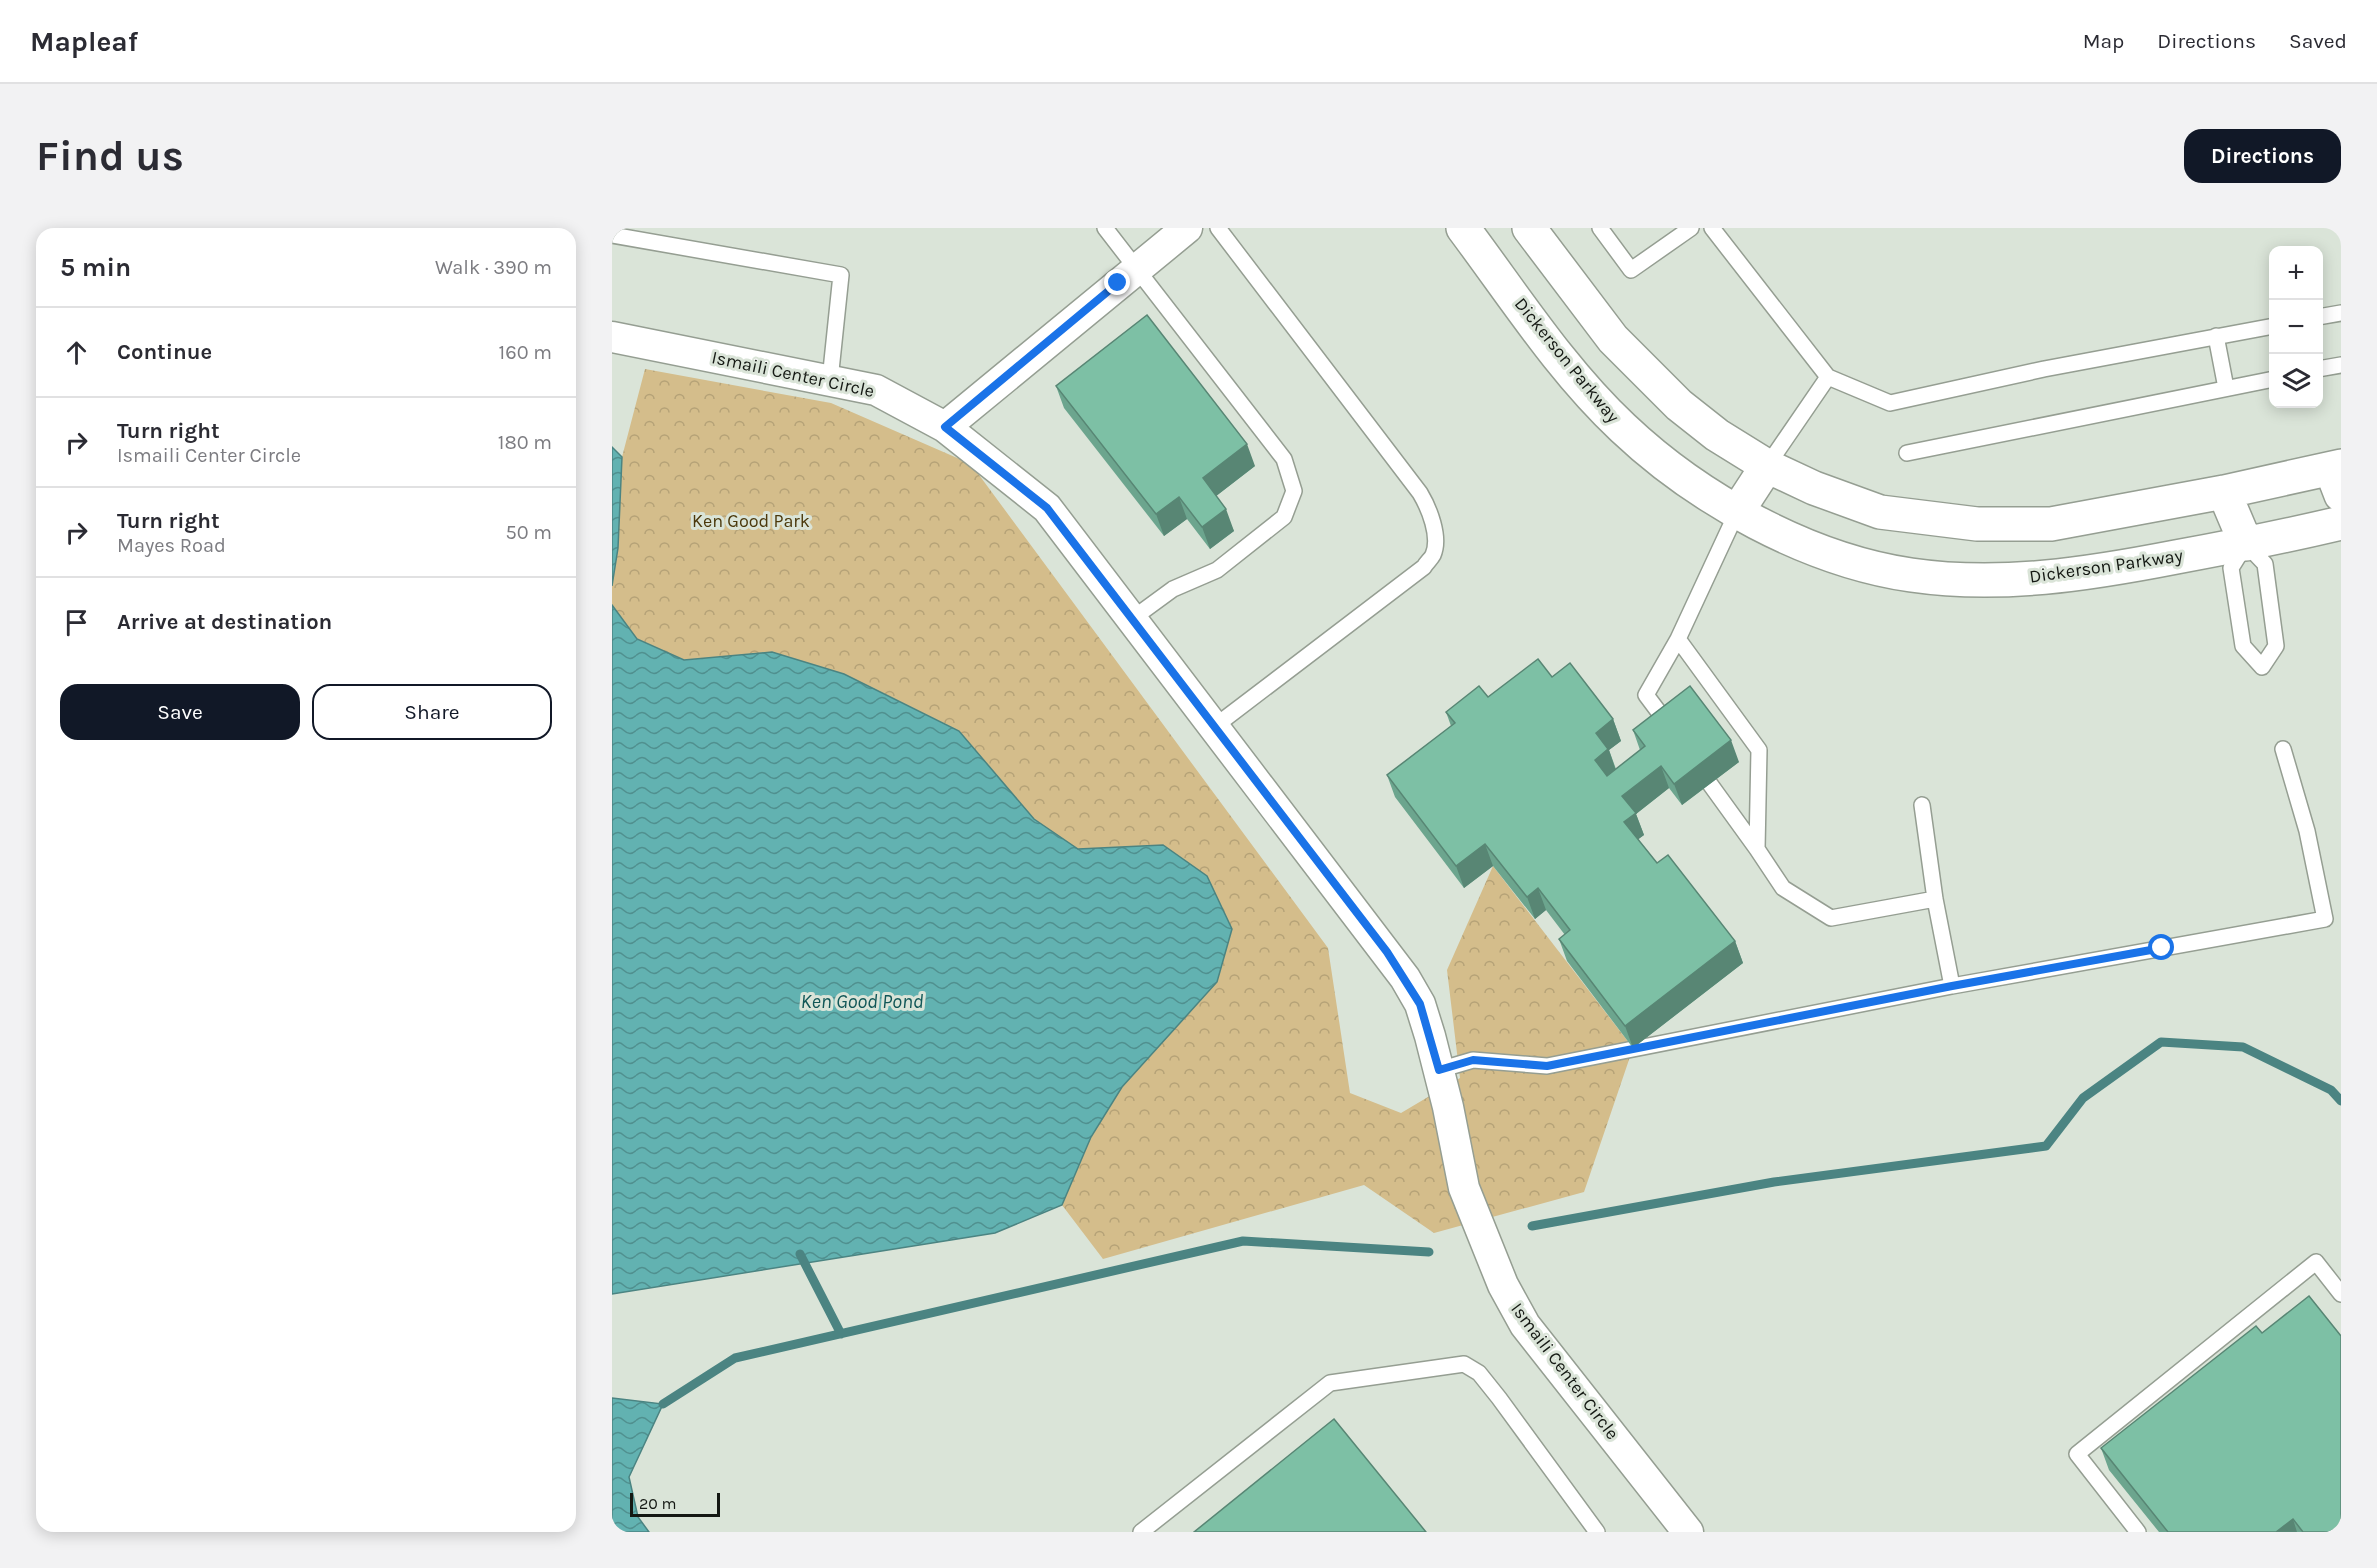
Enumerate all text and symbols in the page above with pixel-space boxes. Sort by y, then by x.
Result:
text: Mapleaf [30,25,138,58]
text: Map [2083,29,2124,53]
text: Directions [2157,29,2256,53]
text: Saved [2289,29,2347,53]
button: Directions [2184,129,2341,183]
text: Find us [36,131,184,181]
map controls [2269,246,2323,408]
button: + [2269,246,2323,300]
text: 5 min [60,252,131,283]
text: Walk · 390 m [435,256,552,279]
route end [1104,269,1130,295]
street label: Dickerson Parkway [1510,293,1625,428]
button: − [2269,300,2323,354]
icon: ahead [60,336,93,369]
text: Continue [117,339,212,365]
text: 160 m [499,341,552,364]
street label: Ismaili Center Circle [710,346,876,402]
button: layers [2269,354,2323,408]
text: Turn right [117,418,220,444]
icon: right [60,426,93,459]
text: 180 m [498,431,552,454]
text: Ismaili Center Circle [117,444,301,467]
text: Turn right [117,508,220,534]
park label: Ken Good Park [692,510,810,532]
icon: right [60,516,93,549]
text: 50 m [505,521,552,544]
text: Mayes Road [117,534,226,557]
street label: Dickerson Parkway [2028,544,2185,588]
icon: arrive [60,606,93,639]
text: Arrive at destination [117,609,332,635]
button: Save [60,684,300,740]
button: Share [312,684,552,740]
route start [2148,934,2174,960]
water label: Ken Good Pond [801,990,924,1013]
street label: Ismaili Center Circle [1506,1298,1624,1444]
scale bar [630,1490,720,1518]
text: 20 m [639,1494,677,1513]

